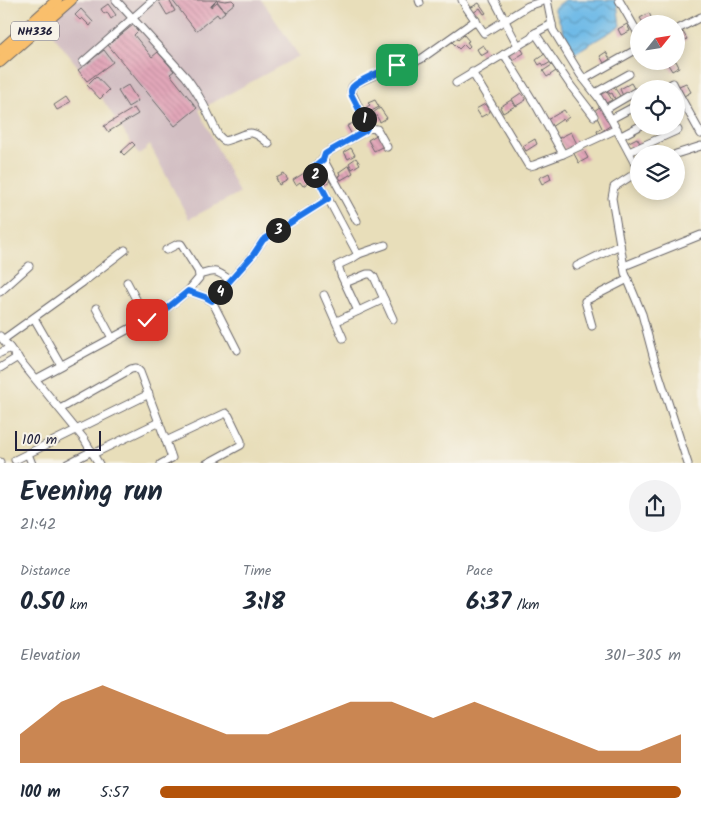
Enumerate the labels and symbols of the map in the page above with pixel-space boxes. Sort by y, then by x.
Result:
north arrow [630,15,685,70]
road number: NH336 [11,22,59,40]
pin [376,44,418,86]
pin: 1 [352,106,376,132]
pin: 2 [302,162,328,188]
pin: 3 [266,218,290,242]
pin: 4 [208,280,232,304]
pin [126,299,168,341]
scale bar [15,428,101,452]

